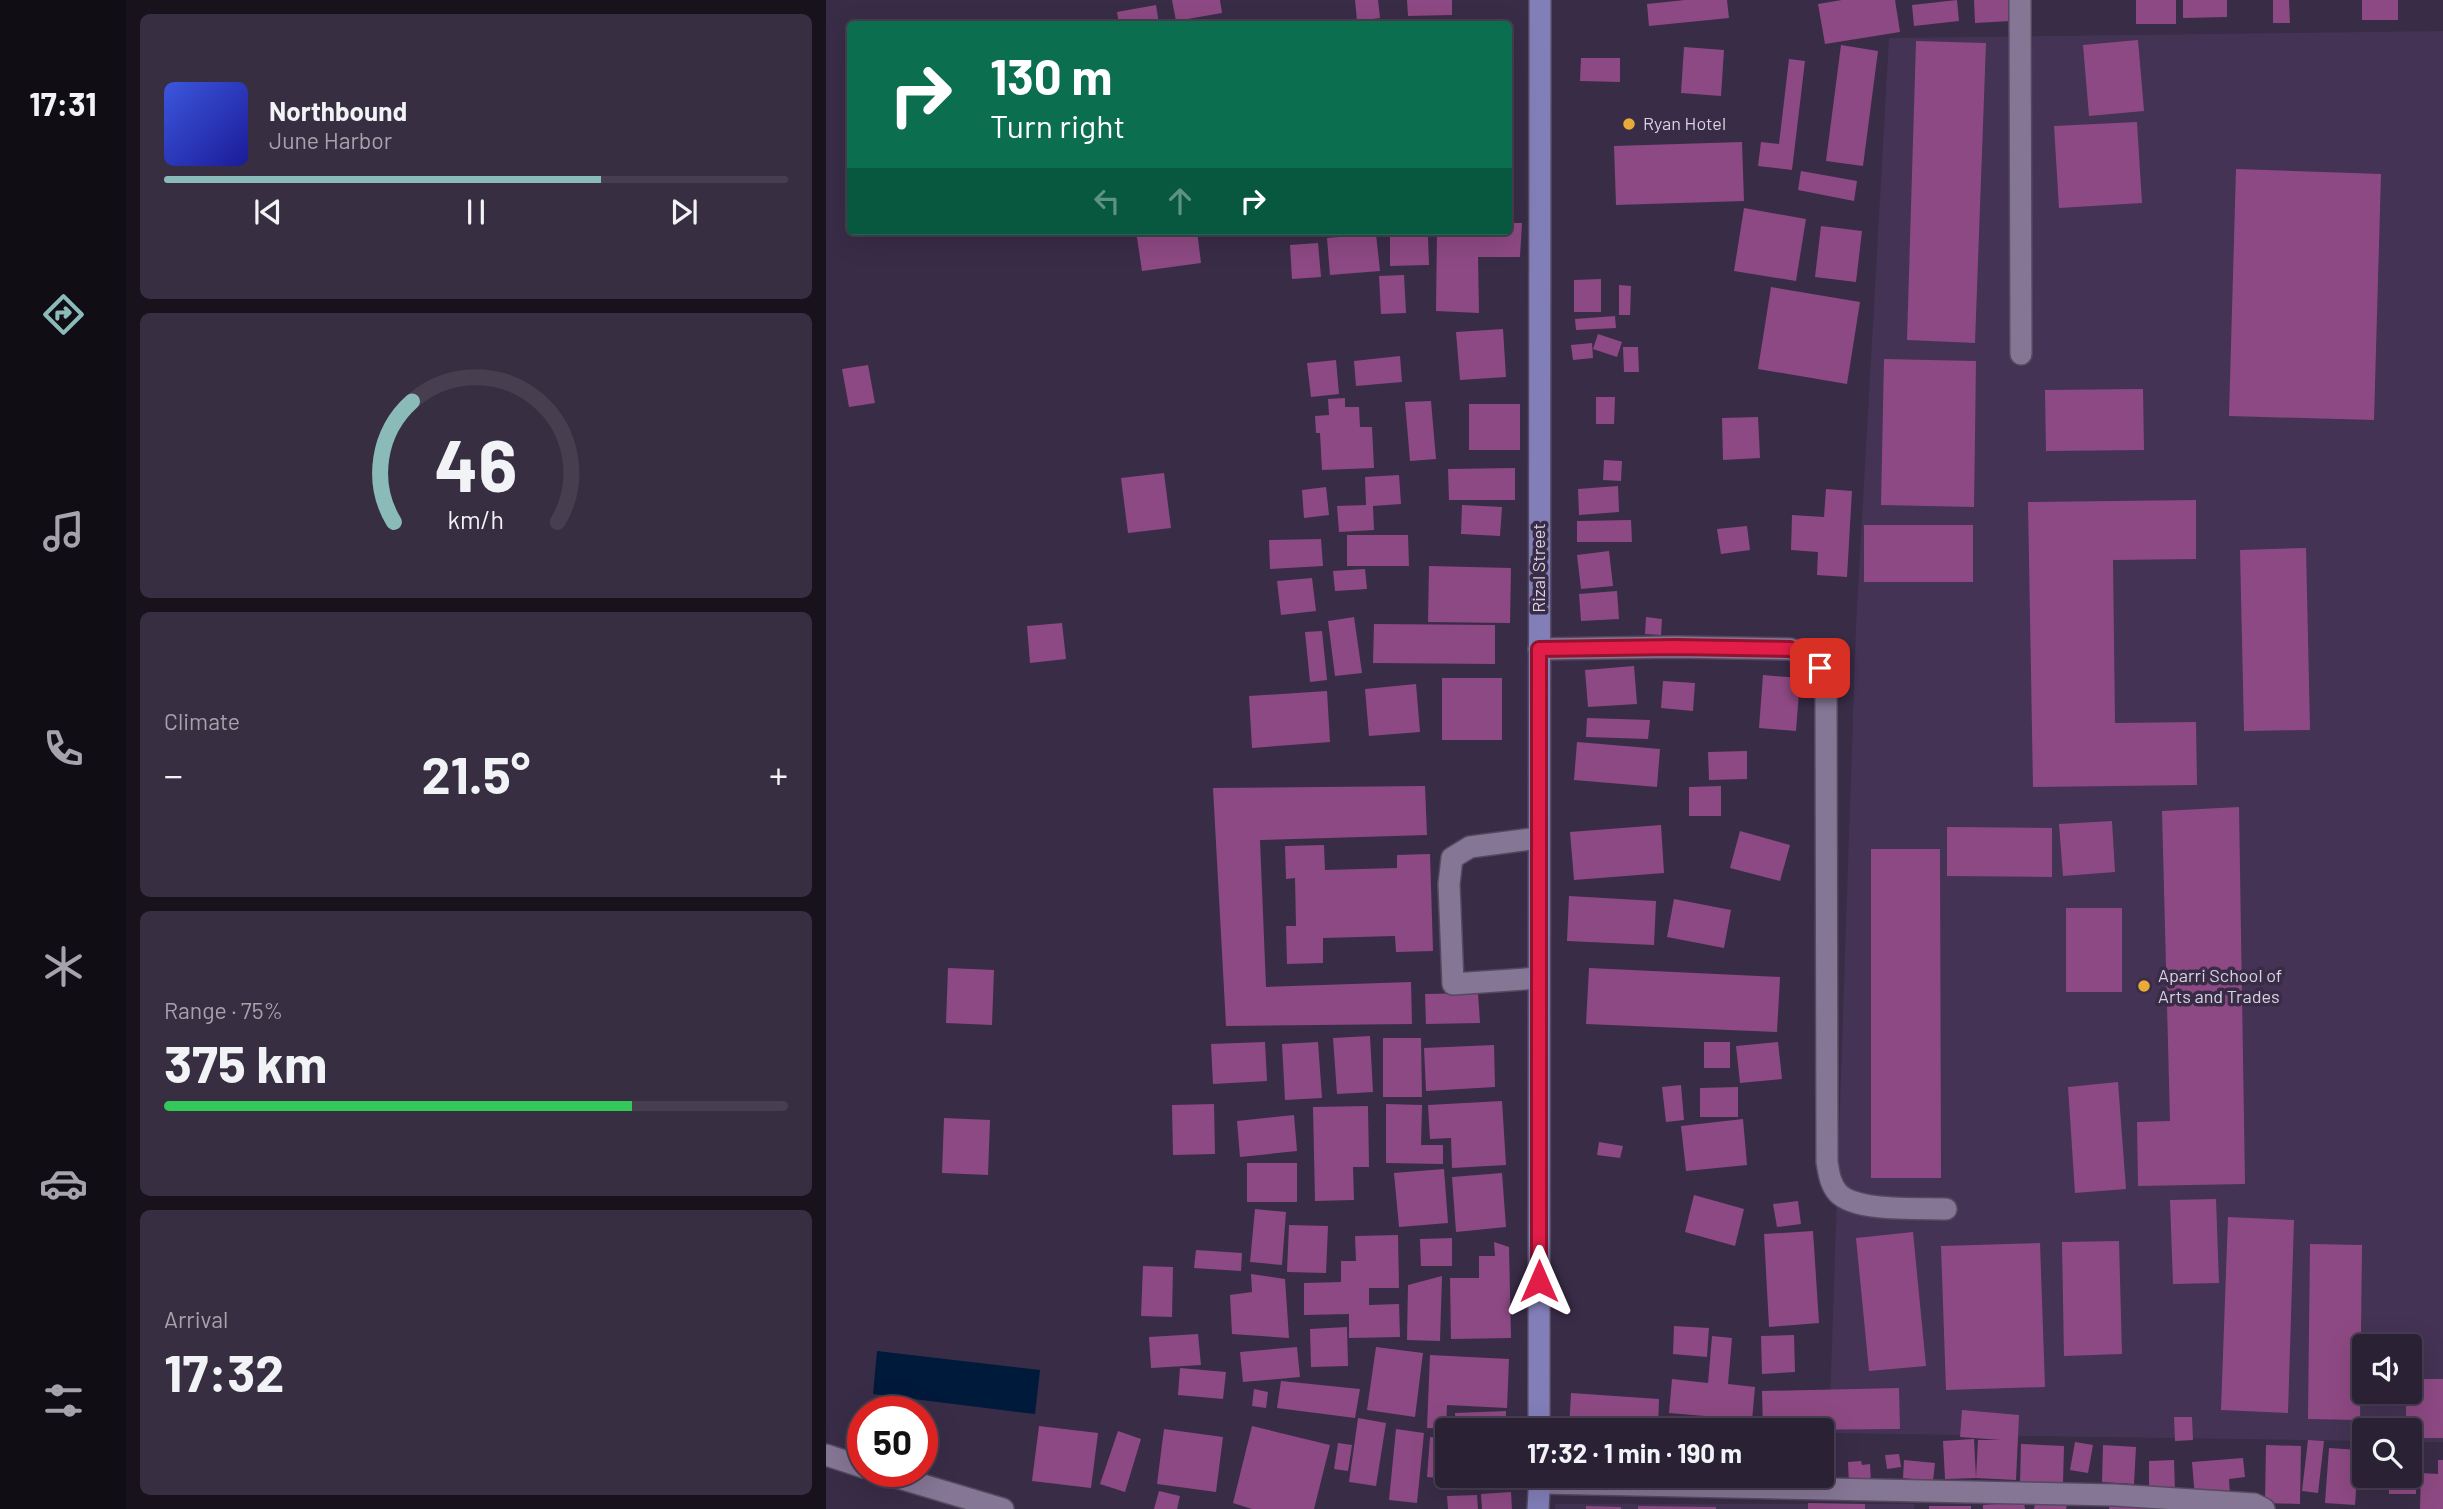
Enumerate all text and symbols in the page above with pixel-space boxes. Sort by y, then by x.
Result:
text: 130 m [990,46,1112,105]
icon: right [875,49,966,140]
text: 17:31 [29,84,97,122]
text: Northbound [269,95,407,126]
text: Turn right [990,106,1125,144]
place label: Ryan Hotel [1643,112,1726,134]
marker: Ryan Hotel [1621,116,1637,132]
text: June Harbor [269,126,392,154]
icon: left [1088,182,1126,220]
icon: ahead [1161,182,1199,220]
icon: right [1234,182,1272,220]
icon: previous [249,193,287,231]
icon: pause [457,193,495,231]
icon: next [665,193,703,231]
icon: directions [39,290,88,339]
text: 46 [434,419,518,507]
text: km/h [448,503,504,533]
icon: music [39,507,88,556]
street label: Rizal Street [1527,523,1549,613]
pin [1790,638,1850,698]
icon: arrive [1801,649,1839,687]
text: Climate [164,707,240,735]
icon: phone [39,724,88,773]
text: 21.5° [422,742,530,804]
text: − [164,751,183,797]
text: + [769,751,788,797]
icon: climate [39,942,88,991]
place label: Aparri School of Arts and Trades [2158,964,2282,1007]
marker: Aparri School of Arts and Trades [2136,978,2152,994]
text: Range · 75% [164,996,283,1024]
text: 375 km [164,1031,327,1093]
icon: car [39,1159,88,1208]
position arrow [1502,1244,1576,1318]
text: Arrival [164,1305,228,1333]
map controls [2352,1334,2422,1488]
button: sound [2352,1334,2422,1404]
text: 17:32 [164,1340,284,1402]
icon: filters [39,1376,88,1425]
speed limit sign: 50 [847,1396,938,1487]
button: search [2352,1418,2422,1488]
text: 17:32 · 1 min · 190 m [1527,1437,1742,1468]

